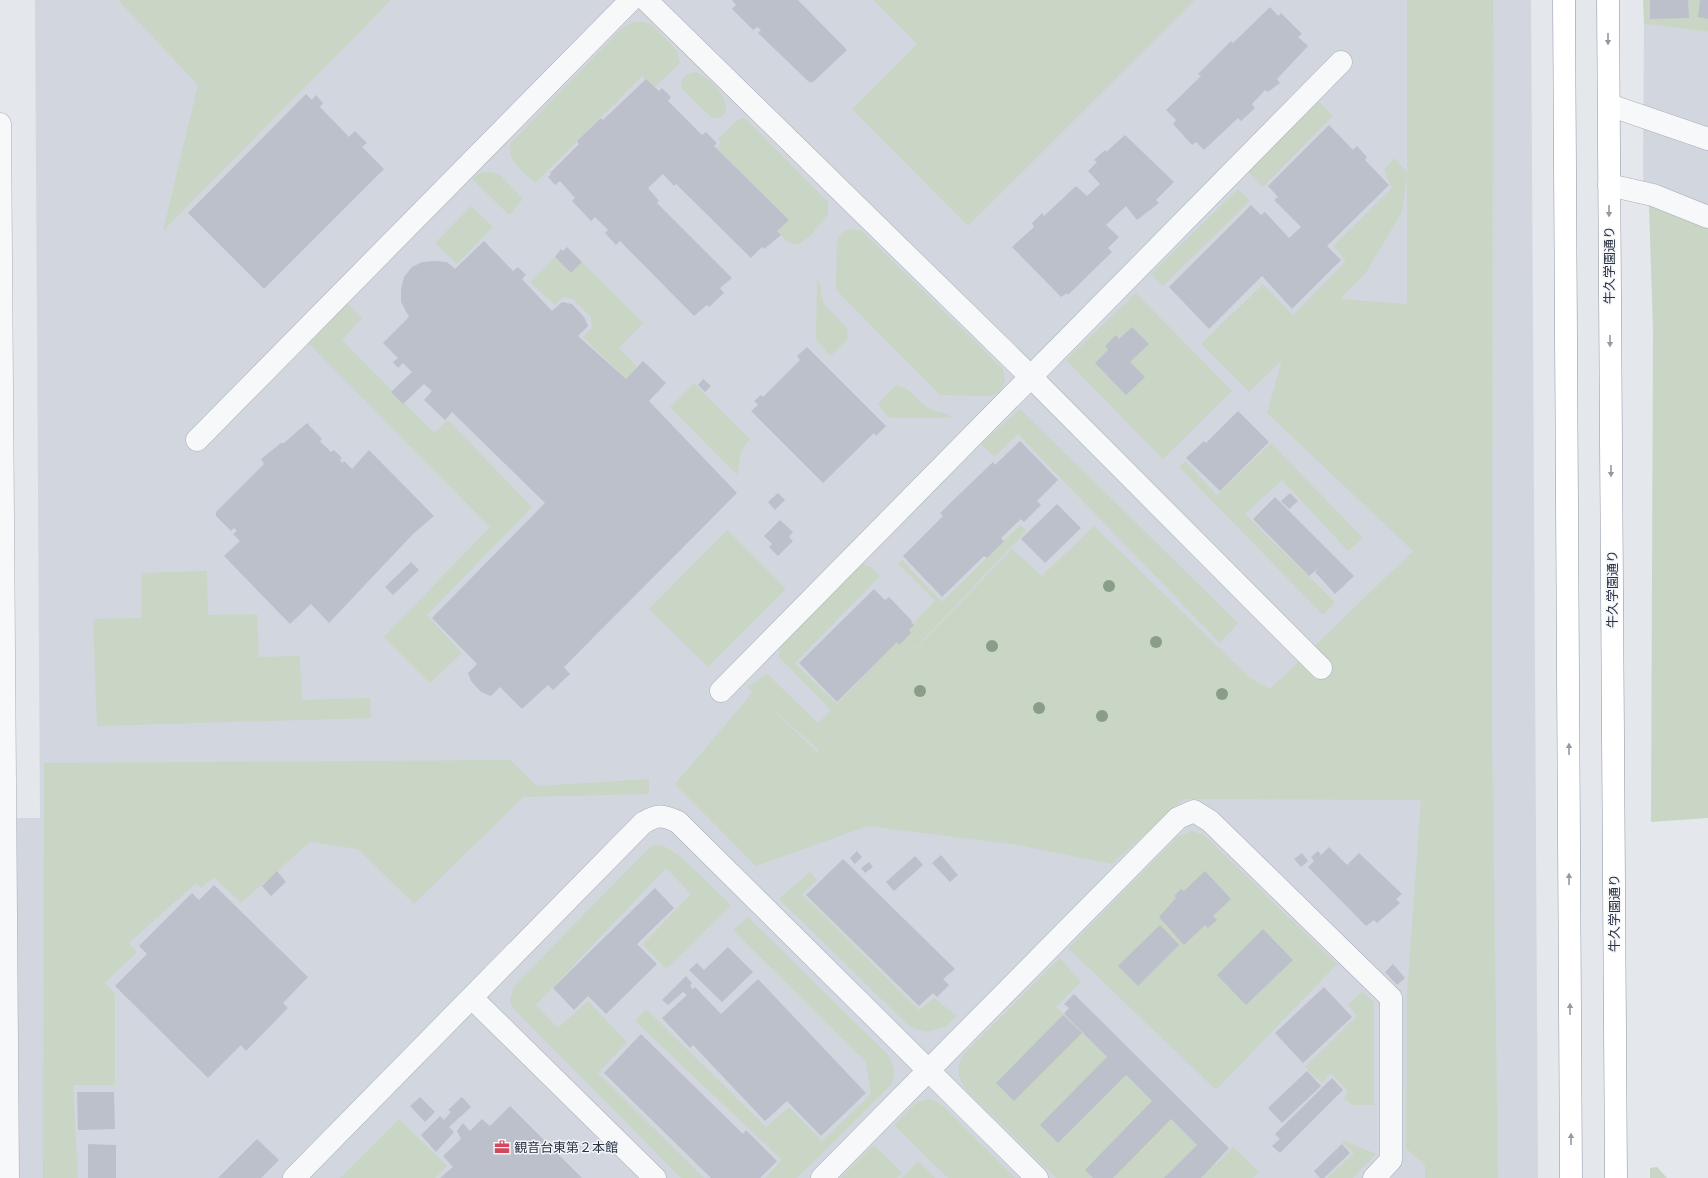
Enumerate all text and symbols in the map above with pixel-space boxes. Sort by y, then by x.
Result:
one-way arrow [1605,33,1611,46]
one-way arrow [1606,205,1612,218]
street label: 牛久学園通り [1600,226,1618,304]
one-way arrow [1607,335,1613,348]
one-way arrow [1608,465,1614,478]
street label: 牛久学園通り [1603,550,1621,628]
one-way arrow [1566,742,1572,755]
one-way arrow [1566,872,1572,885]
street label: 牛久学園通り [1605,874,1623,952]
one-way arrow [1567,1002,1573,1015]
one-way arrow [1568,1132,1574,1145]
office icon: 観音台東第２本館 [493,1138,511,1156]
place label: 観音台東第２本館 [514,1138,618,1156]

